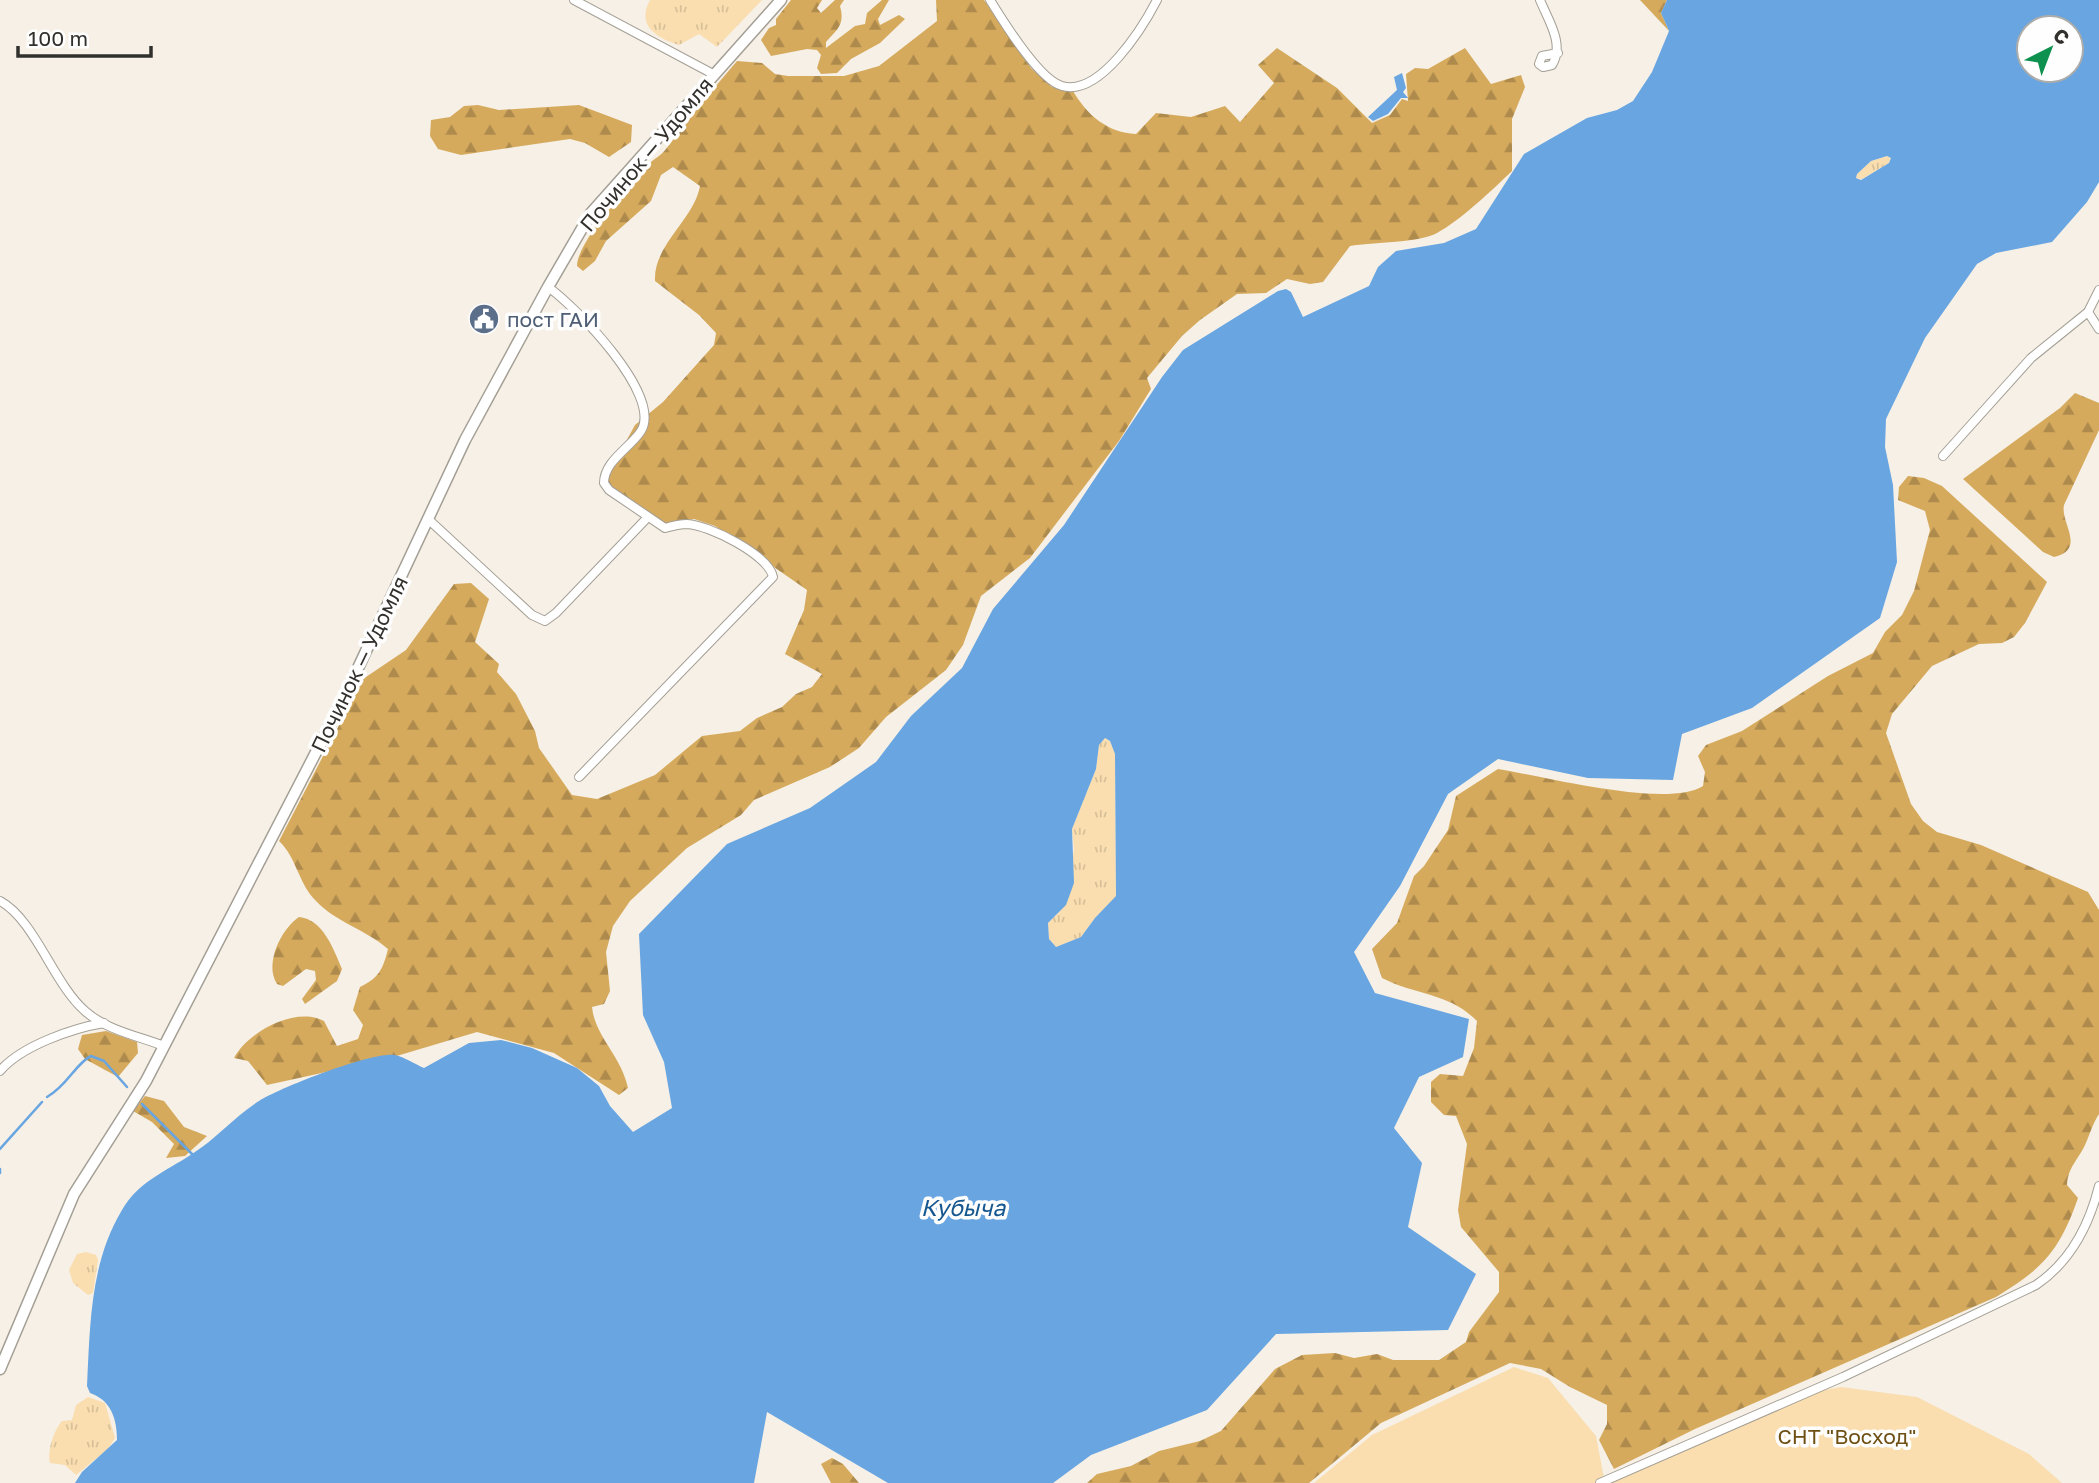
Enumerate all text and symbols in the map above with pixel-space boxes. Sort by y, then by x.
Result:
scale bar [18,14,150,58]
north arrow [2015,14,2085,84]
text: С [2049,23,2074,49]
text: 100 m [28,25,88,51]
street label: Починок — Удомля [574,72,718,236]
public building icon: пост ГАИ [467,302,501,336]
place label: пост ГАИ [507,306,599,332]
street label: Починок — Удомля [305,571,413,757]
water label: Кубыча [921,1193,1006,1221]
park label: СНТ "Восход" [1777,1423,1917,1449]

